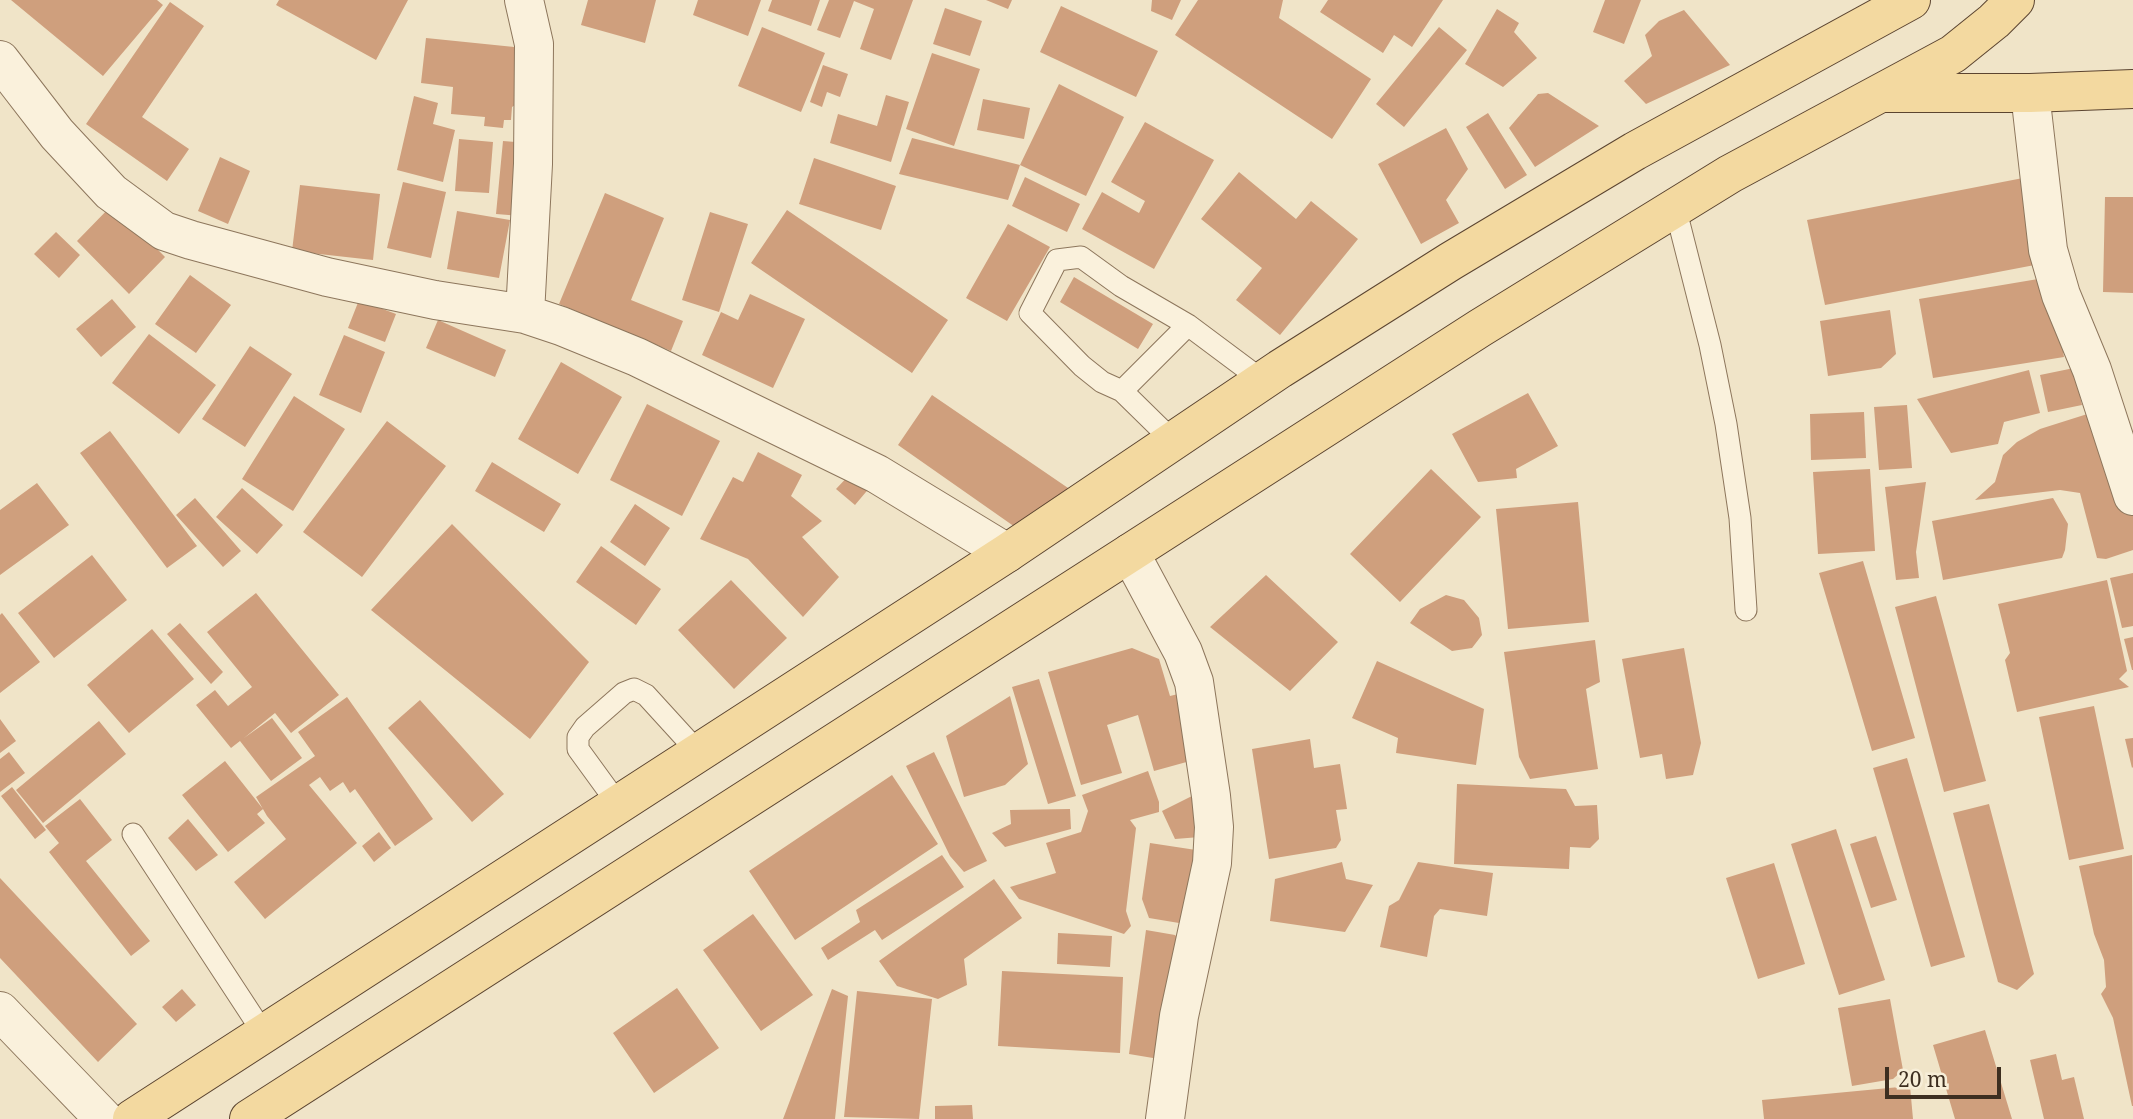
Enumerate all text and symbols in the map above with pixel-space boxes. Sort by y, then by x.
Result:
scale bar [1888,1052,2004,1096]
text: 20 m [1898,1065,1947,1093]

